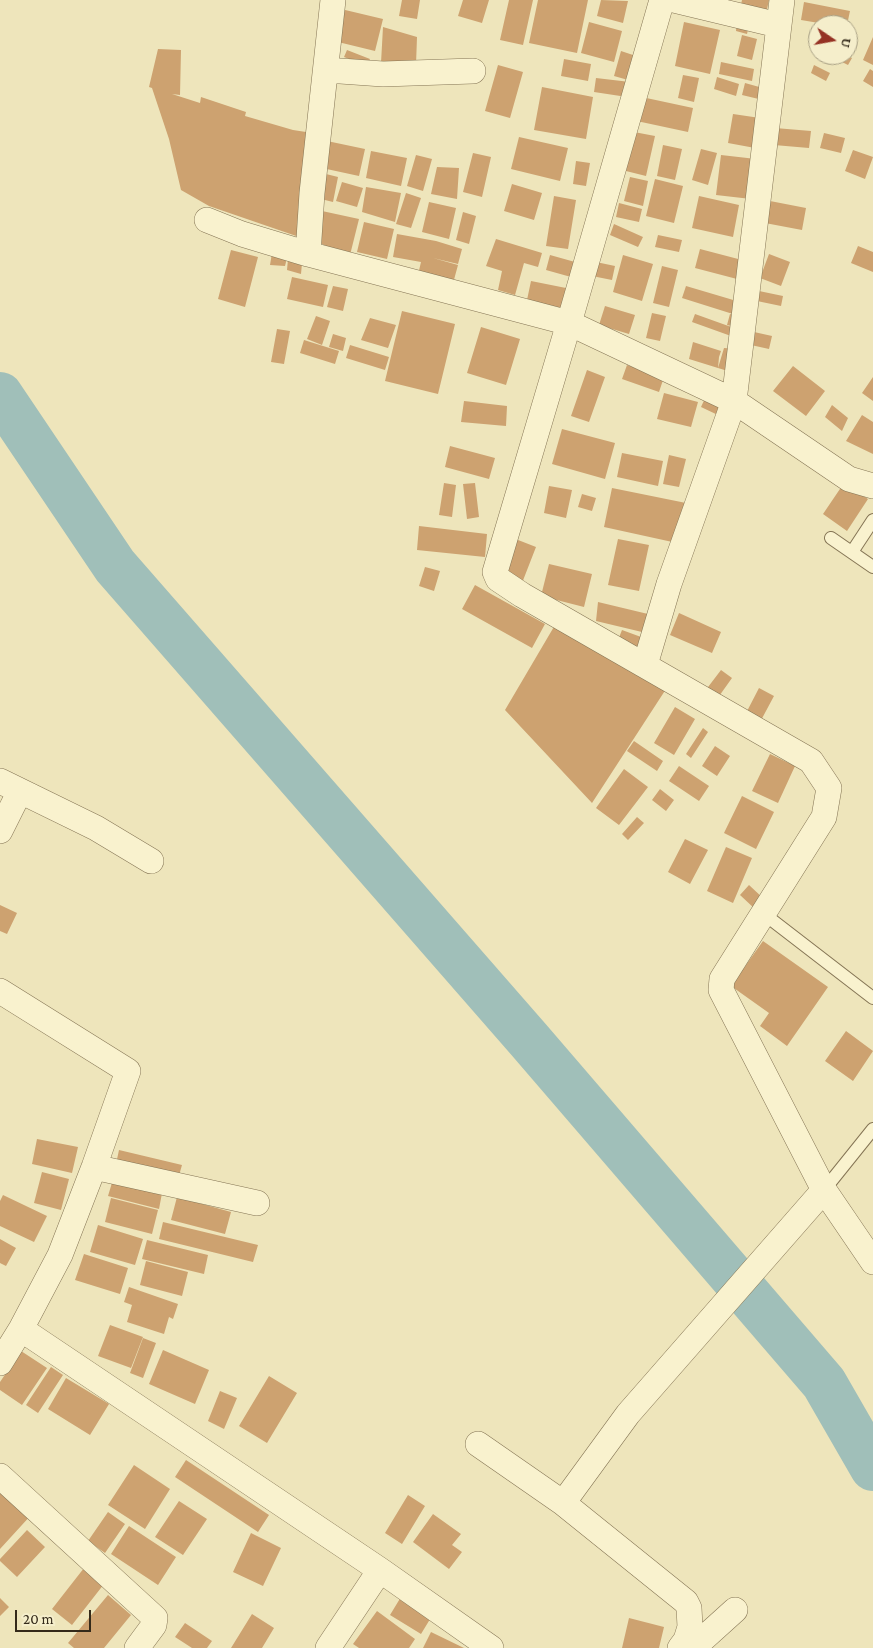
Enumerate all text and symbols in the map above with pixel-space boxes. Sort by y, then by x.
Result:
north arrow [808,15,858,65]
text: U [838,37,856,49]
scale bar [18,1600,94,1632]
text: 20 m [23,1611,54,1627]

